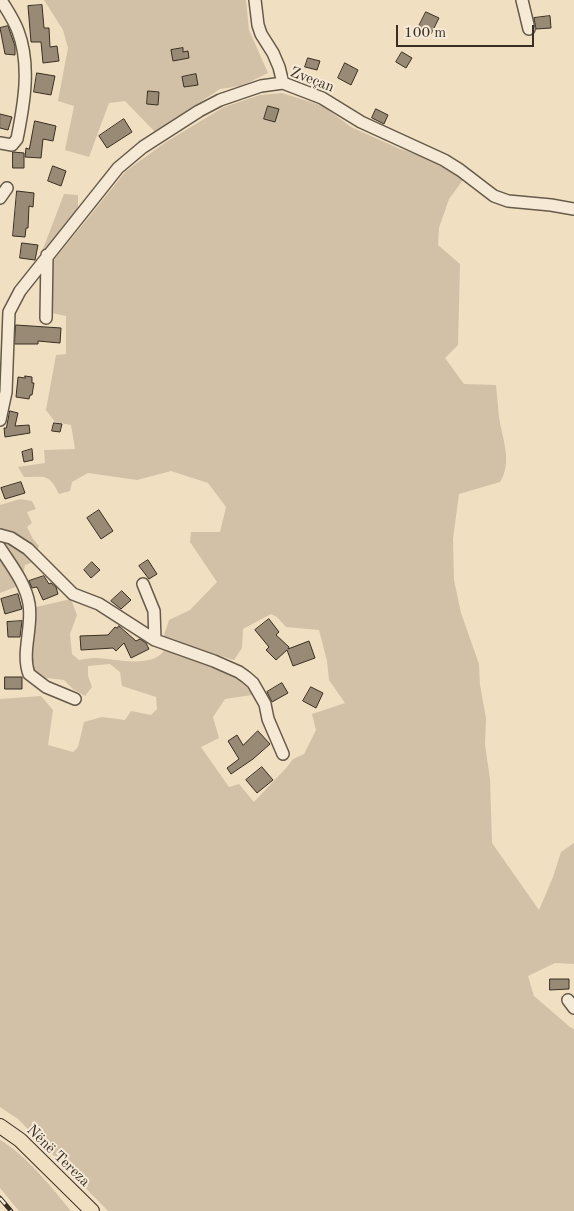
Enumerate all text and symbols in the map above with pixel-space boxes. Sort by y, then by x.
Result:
scale bar [399,15,536,47]
text: 100 m [404,26,446,41]
street label: Zveçan [287,63,337,97]
street label: Nënë Tereza [23,1121,93,1191]

